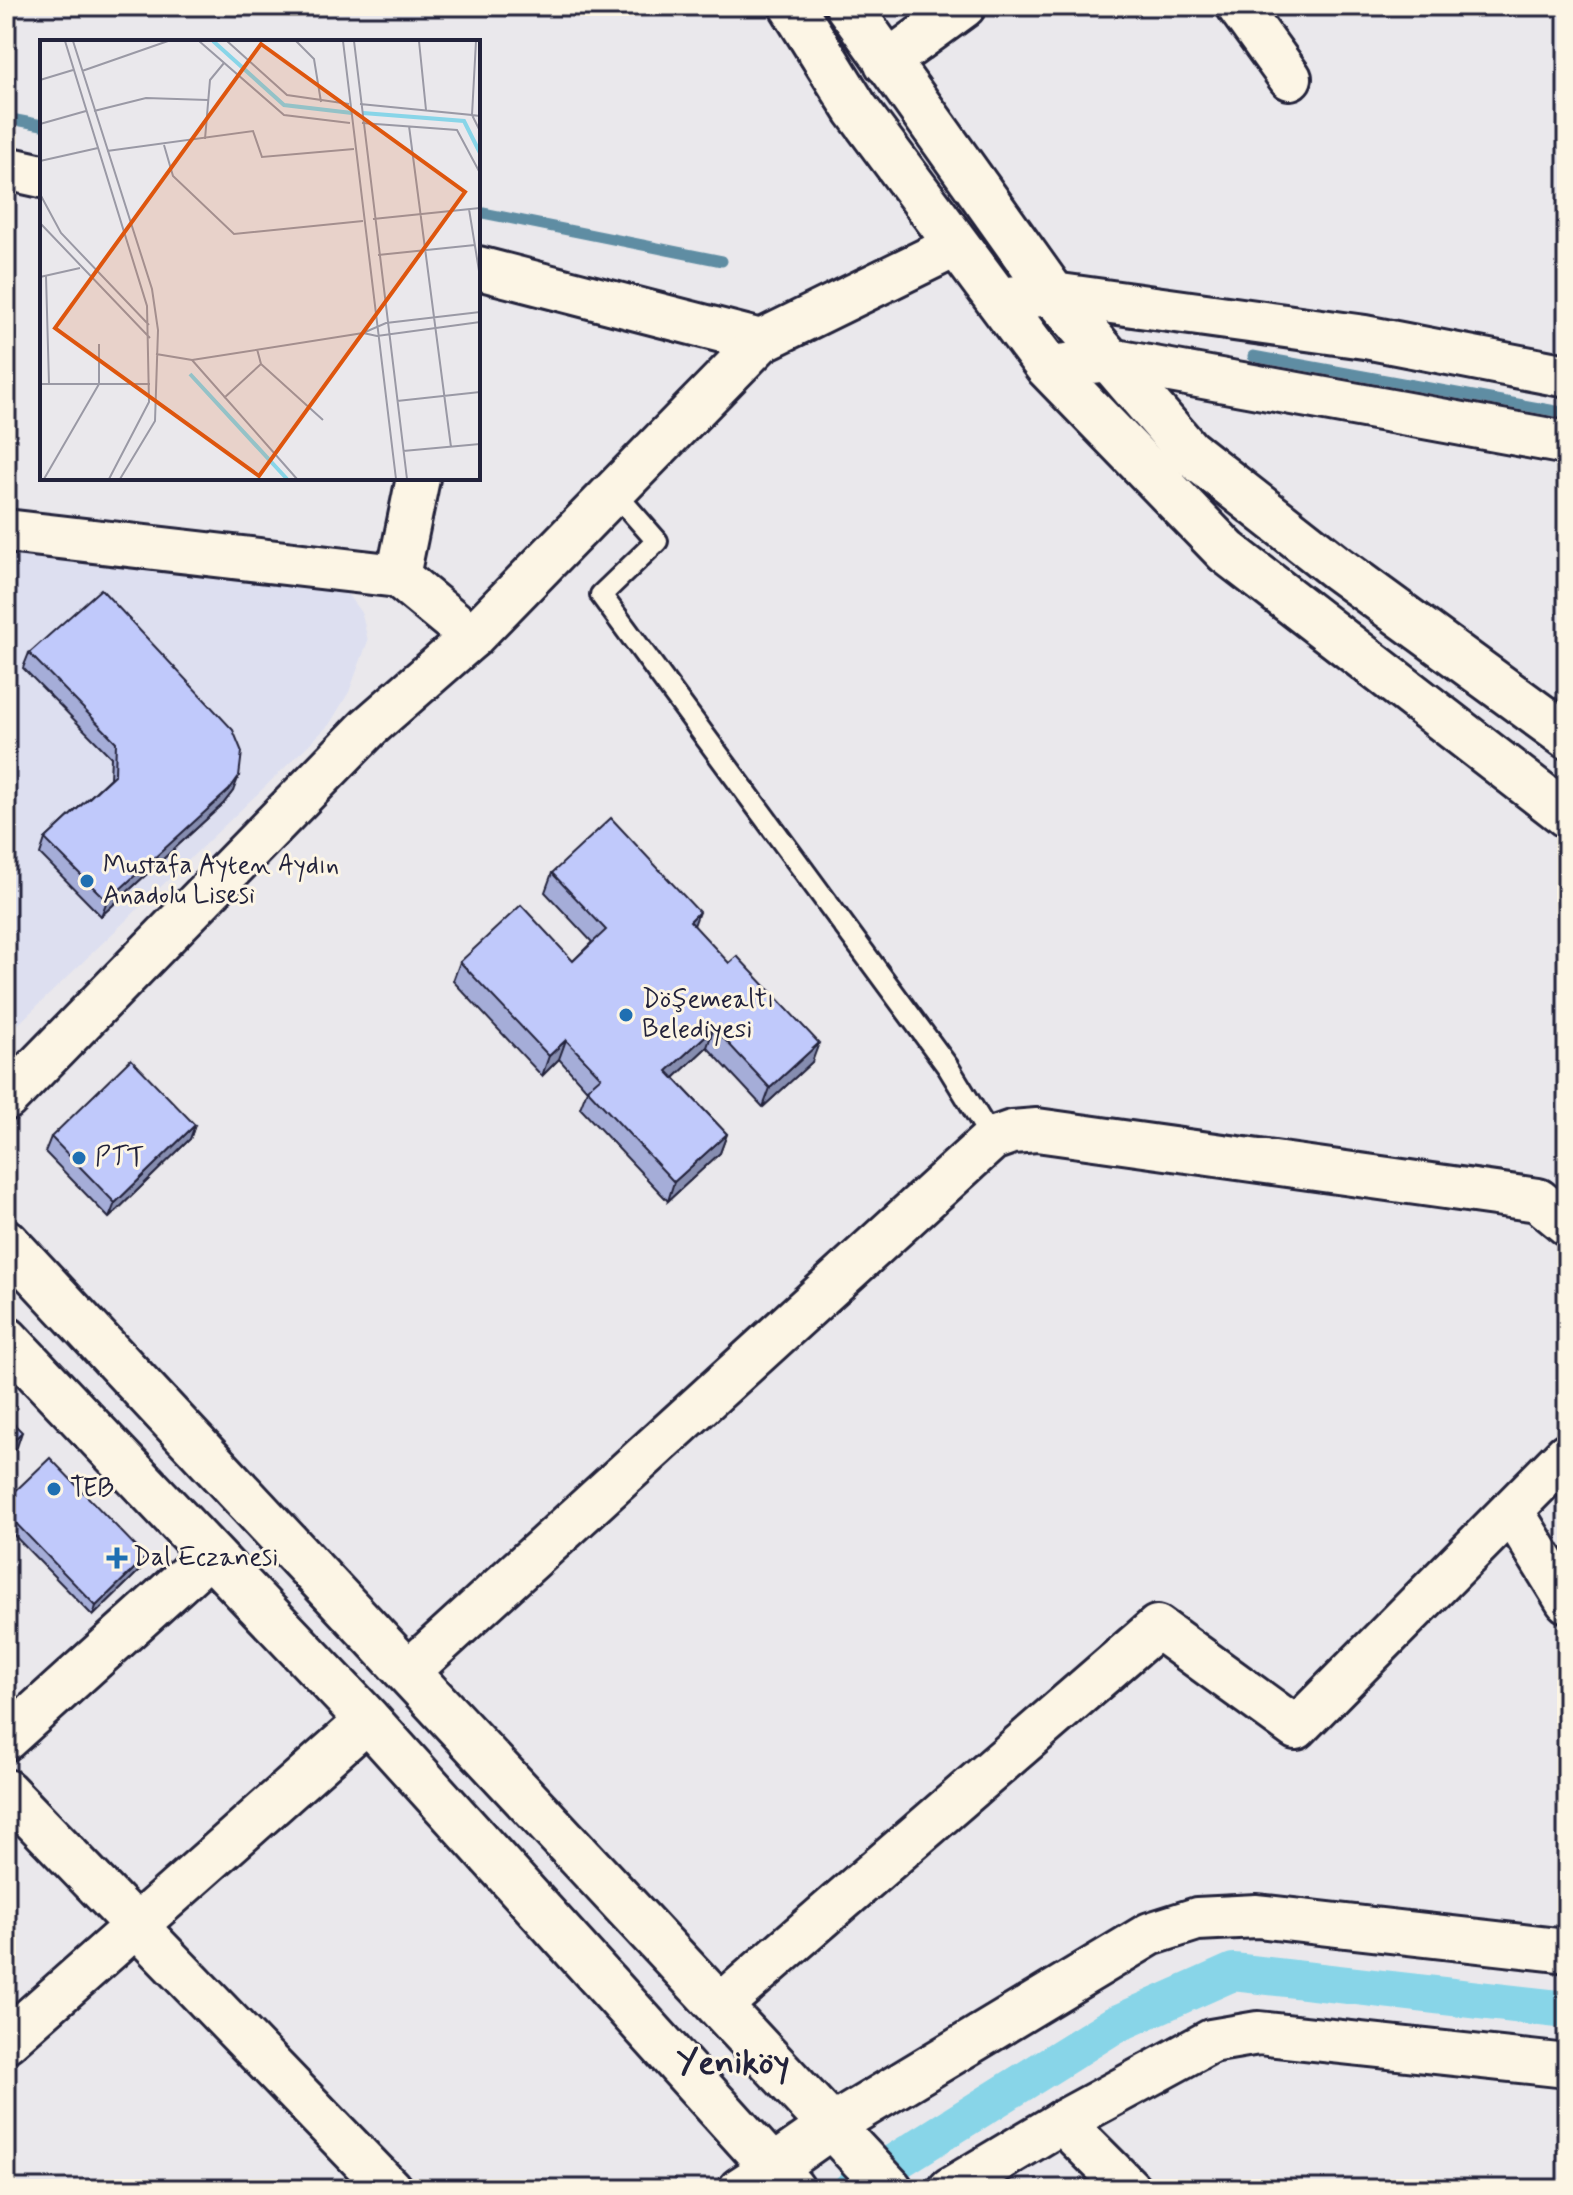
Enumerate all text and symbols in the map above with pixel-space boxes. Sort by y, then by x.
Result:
inset map [40,40,480,480]
place label: Mustafa Ayten Aydın Anadolu Lisesi [103,849,339,913]
marker: Mustafa Ayten Aydın Anadolu Lisesi [78,872,96,890]
place label: Döşemealtı Belediyesi [642,983,774,1047]
marker: Döşemealtı Belediyesi [617,1006,635,1024]
place label: PTT [95,1141,145,1175]
marker: PTT [70,1149,88,1167]
place label: TEB [70,1472,114,1506]
marker: TEB [45,1480,63,1498]
place label: Dal Eczanesi [133,1541,278,1575]
marker: Dal Eczanesi [108,1549,126,1567]
district label: Yeniköy [676,2041,790,2086]

